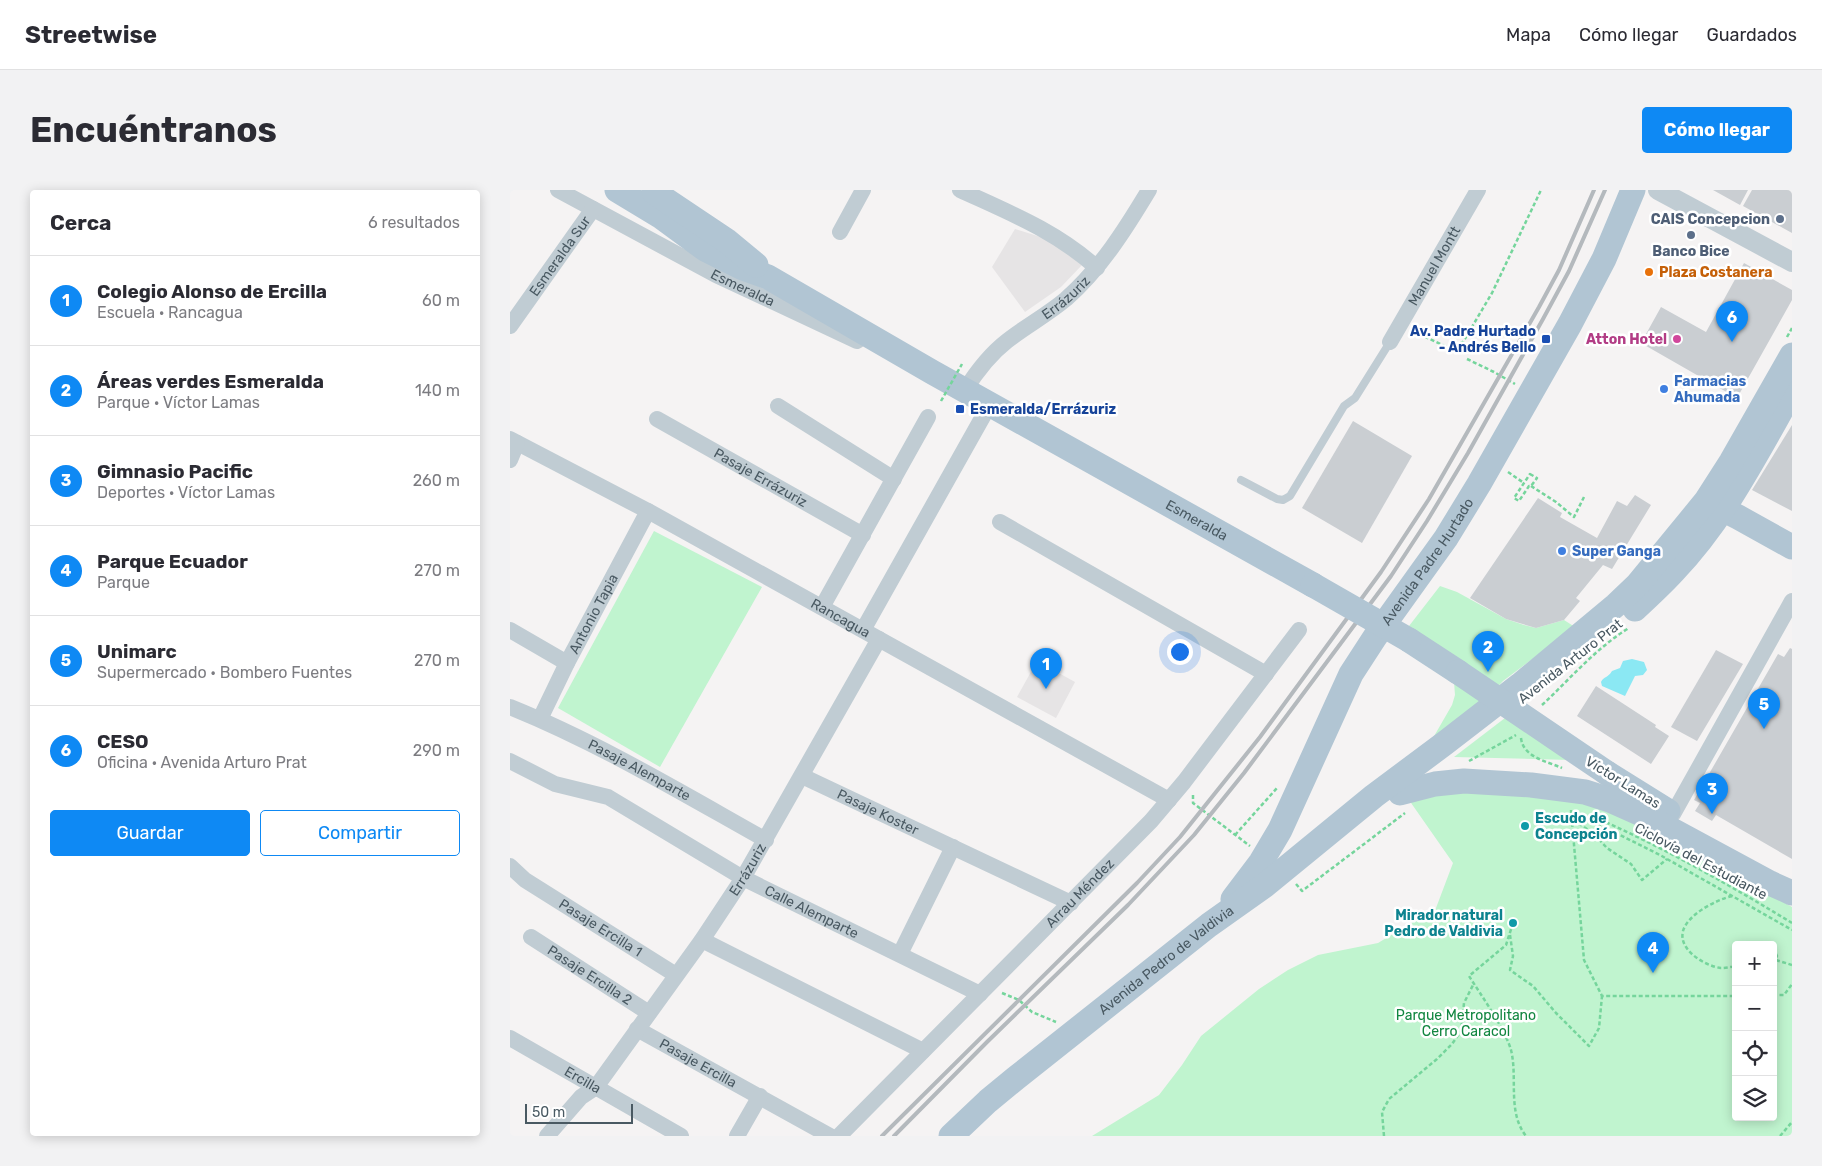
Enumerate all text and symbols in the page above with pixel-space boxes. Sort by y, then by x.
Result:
text: Streetwise [25,21,157,49]
text: Mapa [1506,24,1551,46]
text: Cómo llegar [1579,24,1678,46]
text: Guardados [1706,24,1797,46]
button: Cómo llegar [1642,107,1792,153]
text: Encuéntranos [30,109,277,151]
text: Cerca [50,210,111,235]
place label: CAIS Concepcion [1651,211,1770,228]
street label: Esmeralda Sur [526,212,595,300]
text: 6 resultados [368,213,460,232]
marker: CAIS Concepcion [1774,213,1786,225]
street label: Manuel Montt [1405,223,1464,309]
marker: Banco Bice [1685,229,1697,241]
place label: Banco Bice [1652,243,1730,260]
place label: Plaza Costanera [1659,264,1772,281]
street label: Esmeralda [708,266,777,310]
marker: Plaza Costanera [1643,266,1655,278]
street label: Errázuriz [1039,273,1094,323]
text: Colegio Alonso de Ercilla [97,280,327,303]
text: 1 [62,291,70,310]
text: 60 m [422,291,460,310]
pin: 6 [1716,301,1748,342]
text: Escuela · Rancagua [97,303,243,322]
place label: Av. Padre Hurtado - Andrés Bello [1410,323,1536,356]
place label: Atton Hotel [1586,331,1667,348]
marker: Av. Padre Hurtado - Andrés Bello [1540,333,1552,345]
marker: Atton Hotel [1671,333,1683,345]
text: Áreas verdes Esmeralda [97,370,324,393]
place label: Farmacias Ahumada [1674,373,1747,406]
text: 2 [61,381,71,400]
text: 140 m [415,381,460,400]
marker: Farmacias Ahumada [1658,383,1670,395]
text: Parque · Víctor Lamas [97,393,260,412]
place label: Esmeralda/Errázuriz [970,401,1116,418]
marker: Esmeralda/Errázuriz [954,403,966,415]
street label: Pasaje Errázuriz [711,445,810,511]
text: Gimnasio Pacific [97,460,253,483]
text: 3 [61,471,71,490]
text: 260 m [413,471,460,490]
text: Deportes · Víctor Lamas [97,483,275,502]
street label: Avenida Padre Hurtado [1378,495,1477,629]
street label: Esmeralda [1163,496,1231,545]
place label: Super Ganga [1572,543,1661,560]
marker: Super Ganga [1556,545,1568,557]
text: Parque Ecuador [97,550,248,573]
text: 4 [61,561,71,580]
text: 270 m [414,561,460,580]
street label: Antonio Tapia [565,571,622,657]
text: Parque [97,573,150,592]
street label: Rancagua [808,595,873,642]
street label: Avenida Arturo Prat [1515,615,1626,707]
pin: 2 [1472,631,1504,672]
your location [1167,639,1193,665]
text: Unimarc [97,640,177,663]
pin: 1 [1030,648,1062,689]
text: 5 [61,651,71,670]
text: 270 m [414,651,460,670]
text: Supermercado · Bombero Fuentes [97,663,352,682]
pin: 5 [1748,688,1780,729]
text: CESO [97,730,149,753]
street label: Pasaje Alemparte [585,736,694,805]
text: 6 [61,741,71,760]
text: 290 m [413,741,460,760]
text: Oficina · Avenida Arturo Prat [97,753,307,772]
street label: Víctor Lamas [1582,753,1663,812]
pin: 3 [1696,773,1728,814]
street label: Pasaje Koster [834,786,922,839]
button: Guardar [50,810,250,856]
button: Compartir [260,810,460,856]
place label: Escudo de Concepción [1535,810,1618,843]
street label: Ciclovía del Estudiante [1632,819,1770,904]
marker: Escudo de Concepción [1519,820,1531,832]
street label: Errázuriz [726,840,770,899]
street label: Arrau Méndez [1042,855,1118,931]
street label: Calle Alemparte [762,882,861,942]
street label: Pasaje Ercilla 1 [556,896,645,961]
street label: Avenida Pedro de Valdivia [1095,902,1237,1018]
place label: Mirador natural Pedro de Valdivia [1384,907,1503,940]
marker: Mirador natural Pedro de Valdivia [1507,917,1519,929]
pin: 4 [1637,932,1669,973]
map controls [1732,941,1777,1121]
button: + [1732,941,1777,986]
street label: Pasaje Ercilla 2 [544,942,635,1009]
button: − [1732,986,1777,1031]
park label: Parque Metropolitano Cerro Caracol [1396,1007,1536,1040]
button: locate [1732,1031,1777,1076]
street label: Pasaje Ercilla [656,1035,740,1092]
street label: Ercilla [561,1063,604,1097]
button: layers [1732,1076,1777,1121]
scale bar [525,1101,632,1124]
text: 50 m [532,1104,565,1121]

